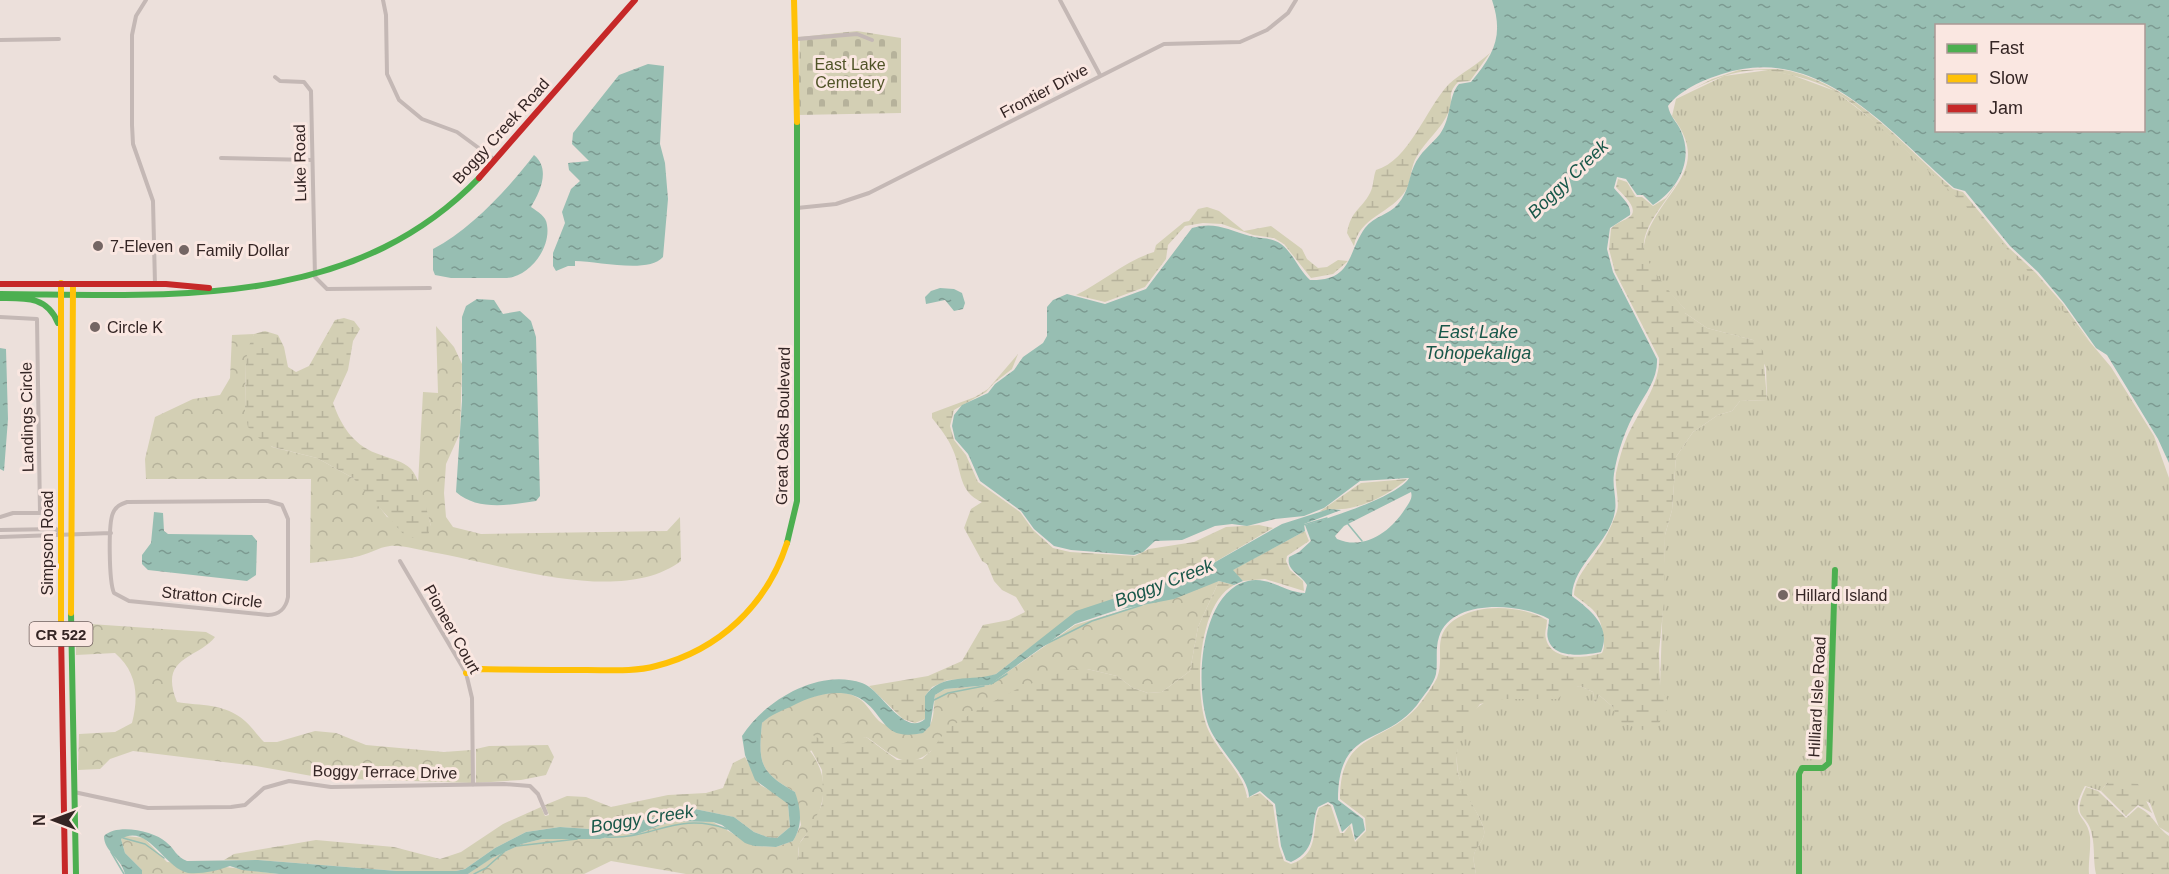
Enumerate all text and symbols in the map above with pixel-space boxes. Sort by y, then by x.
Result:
legend [1935,24,2145,132]
text: Fast [1989,38,2024,58]
park label: East Lake Cemetery [814,56,886,91]
street label: Frontier Drive [997,61,1091,121]
text: Slow [1989,68,2029,88]
street label: Boggy Creek Road [449,75,553,187]
text: Jam [1989,98,2023,118]
street label: Luke Road [291,124,309,202]
water label: Boggy Creek [1524,135,1613,222]
place label: 7-Eleven [110,238,173,255]
marker: 7-Eleven [91,239,105,253]
place label: Family Dollar [196,242,290,259]
marker: Family Dollar [177,243,191,257]
place label: Circle K [107,319,163,336]
marker: Circle K [88,320,102,334]
water label: East Lake Tohopekaliga [1425,322,1531,363]
street label: Great Oaks Boulevard [773,347,793,505]
street label: Landings Circle [18,362,36,472]
street label: Simpson Road [39,491,56,595]
water label: Boggy Creek [1112,555,1217,611]
street label: Pioneer Court [421,582,484,677]
street label: Stratton Circle [161,583,263,611]
place label: Hillard Island [1795,587,1887,604]
marker: Hillard Island [1776,588,1790,602]
road number: CR 522 [29,622,92,646]
street label: Hilliard Isle Road [1805,636,1829,758]
street label: Boggy Terrace Drive [313,762,458,782]
north arrow [24,790,84,850]
water label: Boggy Creek [589,801,696,837]
text: N [31,814,48,826]

